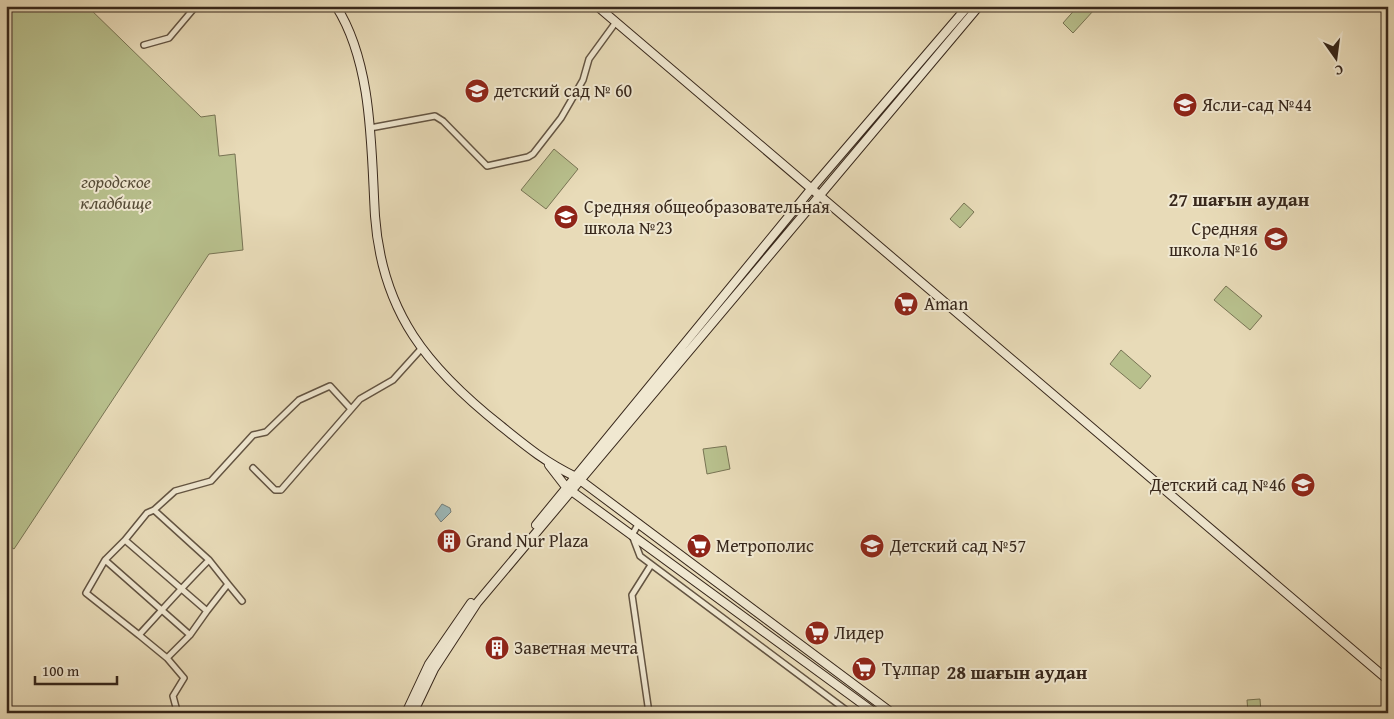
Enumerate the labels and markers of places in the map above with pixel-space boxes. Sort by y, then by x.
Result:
place label: детский сад № 60 [494,77,633,104]
school or university icon: детский сад № 60 [464,78,490,104]
place label: Ясли-сад №44 [1201,91,1312,118]
school or university icon: Ясли-сад №44 [1172,92,1198,118]
place label: Средняя общеобразовательная школа №23 [584,193,830,241]
school or university icon: Средняя общеобразовательная школа №23 [553,204,579,230]
place label: Средняя школа №16 [1169,215,1258,263]
school or university icon: Средняя школа №16 [1263,226,1289,252]
place label: Aman [924,290,968,317]
supermarket icon: Aman [893,291,919,317]
place label: Детский сад №46 [1149,471,1286,498]
school or university icon: Детский сад №46 [1290,472,1316,498]
place label: Grand Nur Plaza [466,527,589,554]
building icon: Grand Nur Plaza [436,528,462,554]
place label: Метрополис [716,532,814,559]
place label: Детский сад №57 [889,532,1026,559]
supermarket icon: Метрополис [686,533,712,559]
school or university icon: Детский сад №57 [859,533,885,559]
place label: Лидер [834,619,884,646]
supermarket icon: Лидер [804,620,830,646]
place label: Заветная мечта [514,634,639,661]
building icon: Заветная мечта [484,635,510,661]
place label: Тұлпар [882,655,940,682]
supermarket icon: Тұлпар [851,656,877,682]

